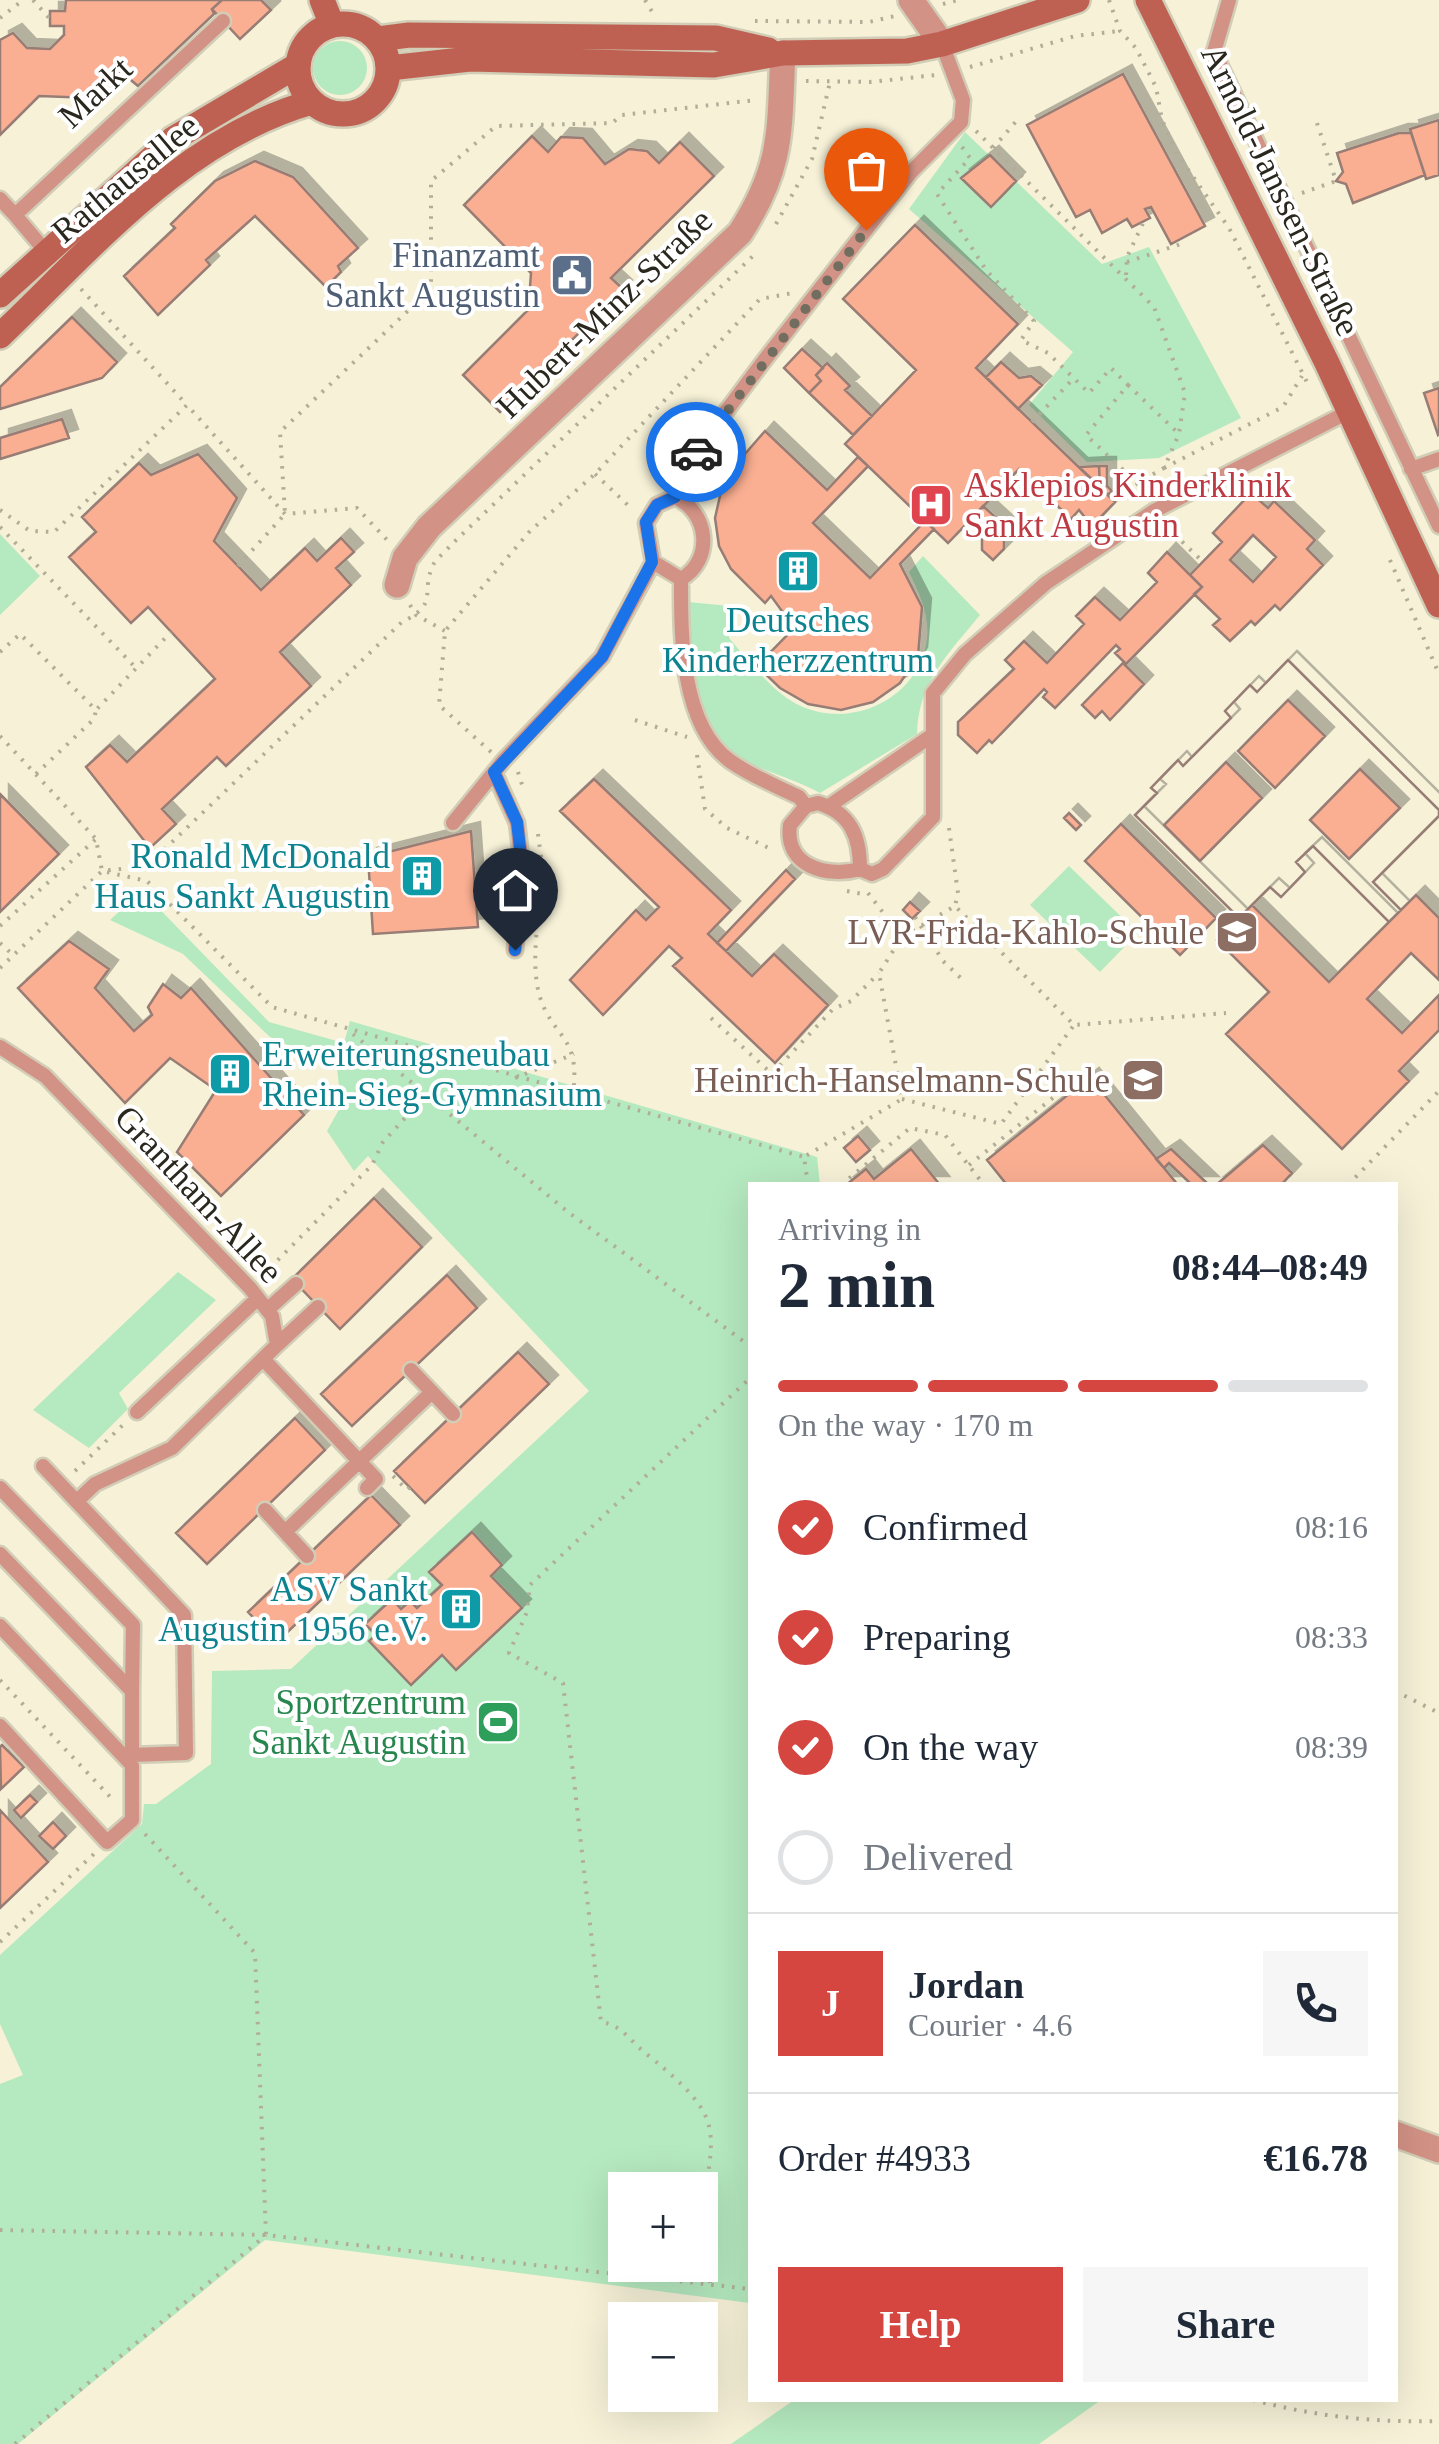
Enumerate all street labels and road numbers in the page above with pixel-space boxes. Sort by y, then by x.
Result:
street label: Arnold-Janssen-Straße [1193,38,1368,342]
street label: Markt [51,49,140,136]
street label: Rathausallee [44,106,206,251]
street label: Hubert-Minz-Straße [489,201,720,426]
street label: Grantham-Allee [107,1098,290,1291]

